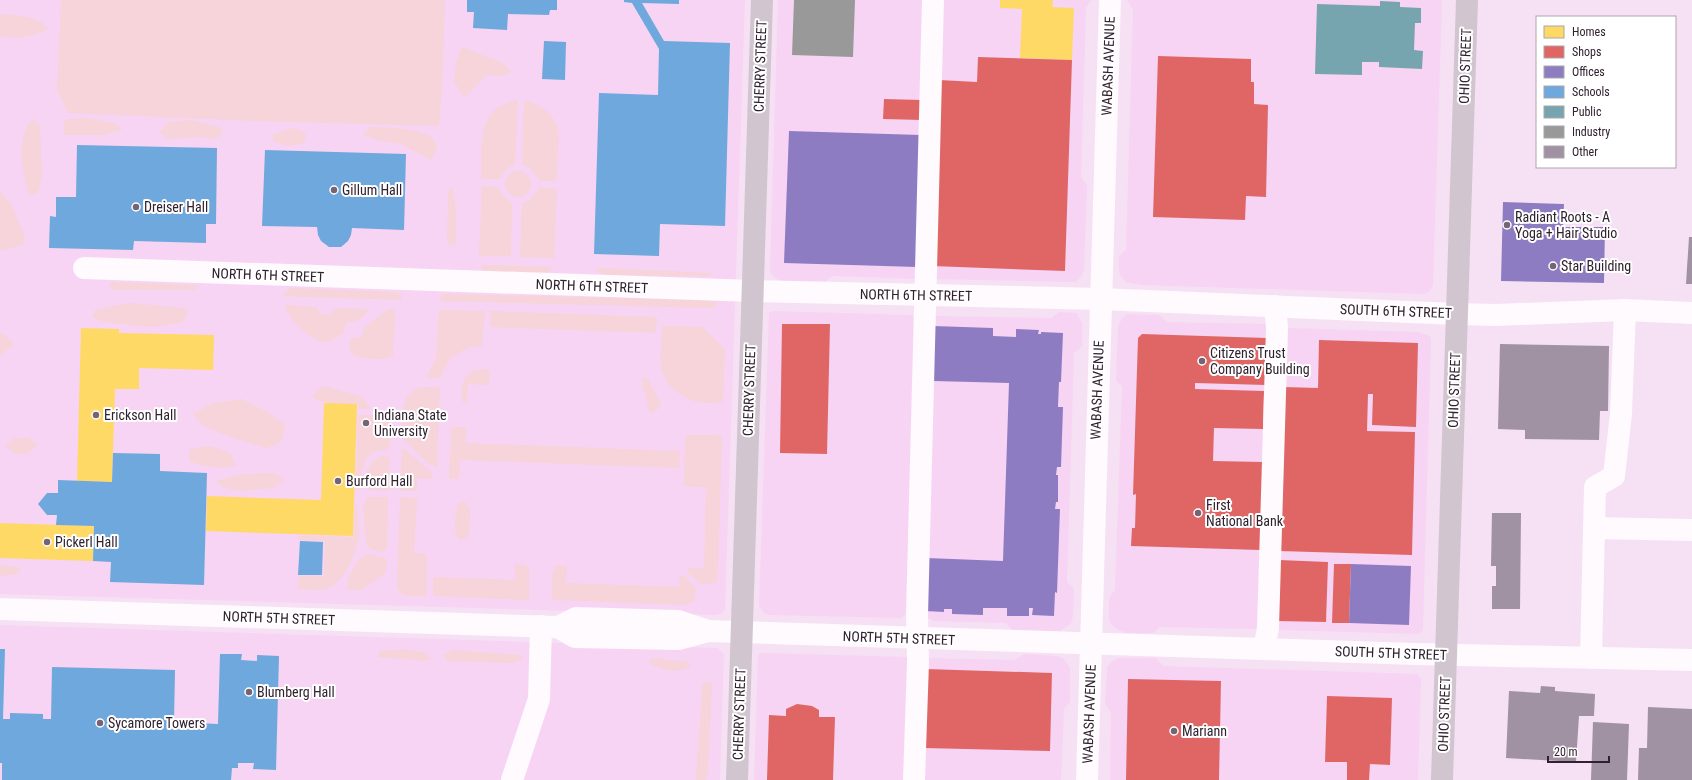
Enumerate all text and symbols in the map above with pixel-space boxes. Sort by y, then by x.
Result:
street label: WABASH AVENUE [1098,16,1118,116]
legend [1536,16,1676,168]
street label: CHERRY STREET [750,20,770,112]
text: Homes [1572,25,1606,39]
street label: OHIO STREET [1456,28,1474,104]
text: Shops [1572,45,1601,59]
text: Offices [1572,65,1605,79]
text: Schools [1572,85,1610,99]
text: Public [1572,105,1602,119]
text: Industry [1572,125,1610,139]
text: Other [1572,145,1598,159]
place label: Gillum Hall [342,182,402,198]
marker: Gillum Hall [329,185,339,195]
place label: Dreiser Hall [144,199,208,215]
marker: Dreiser Hall [131,202,141,212]
place label: Radiant Roots - A Yoga + Hair Studio [1515,209,1617,241]
marker: Radiant Roots - A Yoga + Hair Studio [1502,220,1512,230]
place label: Star Building [1561,258,1631,274]
marker: Star Building [1548,261,1558,271]
street label: NORTH 6TH STREET [211,265,325,285]
street label: NORTH 6TH STREET [535,276,649,296]
street label: NORTH 6TH STREET [860,286,972,304]
street label: SOUTH 6TH STREET [1340,301,1452,321]
street label: WABASH AVENUE [1087,340,1107,440]
street label: CHERRY STREET [739,344,759,436]
place label: Citizens Trust Company Building [1210,345,1310,377]
street label: OHIO STREET [1445,352,1463,428]
marker: Citizens Trust Company Building [1197,356,1207,366]
place label: Erickson Hall [104,407,176,423]
place label: Indiana State University [374,407,447,439]
marker: Erickson Hall [91,410,101,420]
marker: Indiana State University [361,418,371,428]
place label: Burford Hall [346,473,412,489]
marker: Burford Hall [333,476,343,486]
place label: First National Bank [1206,497,1284,529]
marker: First National Bank [1193,508,1203,518]
place label: Pickerl Hall [55,534,118,550]
marker: Pickerl Hall [42,537,52,547]
street label: NORTH 5TH STREET [222,608,336,628]
street label: NORTH 5TH STREET [842,628,956,648]
street label: SOUTH 5TH STREET [1335,643,1447,663]
street label: WABASH AVENUE [1079,664,1099,764]
street label: CHERRY STREET [729,668,749,760]
street label: OHIO STREET [1435,676,1453,752]
place label: Blumberg Hall [257,684,335,700]
marker: Blumberg Hall [244,687,254,697]
place label: Sycamore Towers [108,715,205,731]
marker: Sycamore Towers [95,718,105,728]
place label: Mariann [1182,723,1227,739]
marker: Mariann [1169,726,1179,736]
scale bar [1548,738,1609,764]
text: 20 m [1554,745,1578,759]

